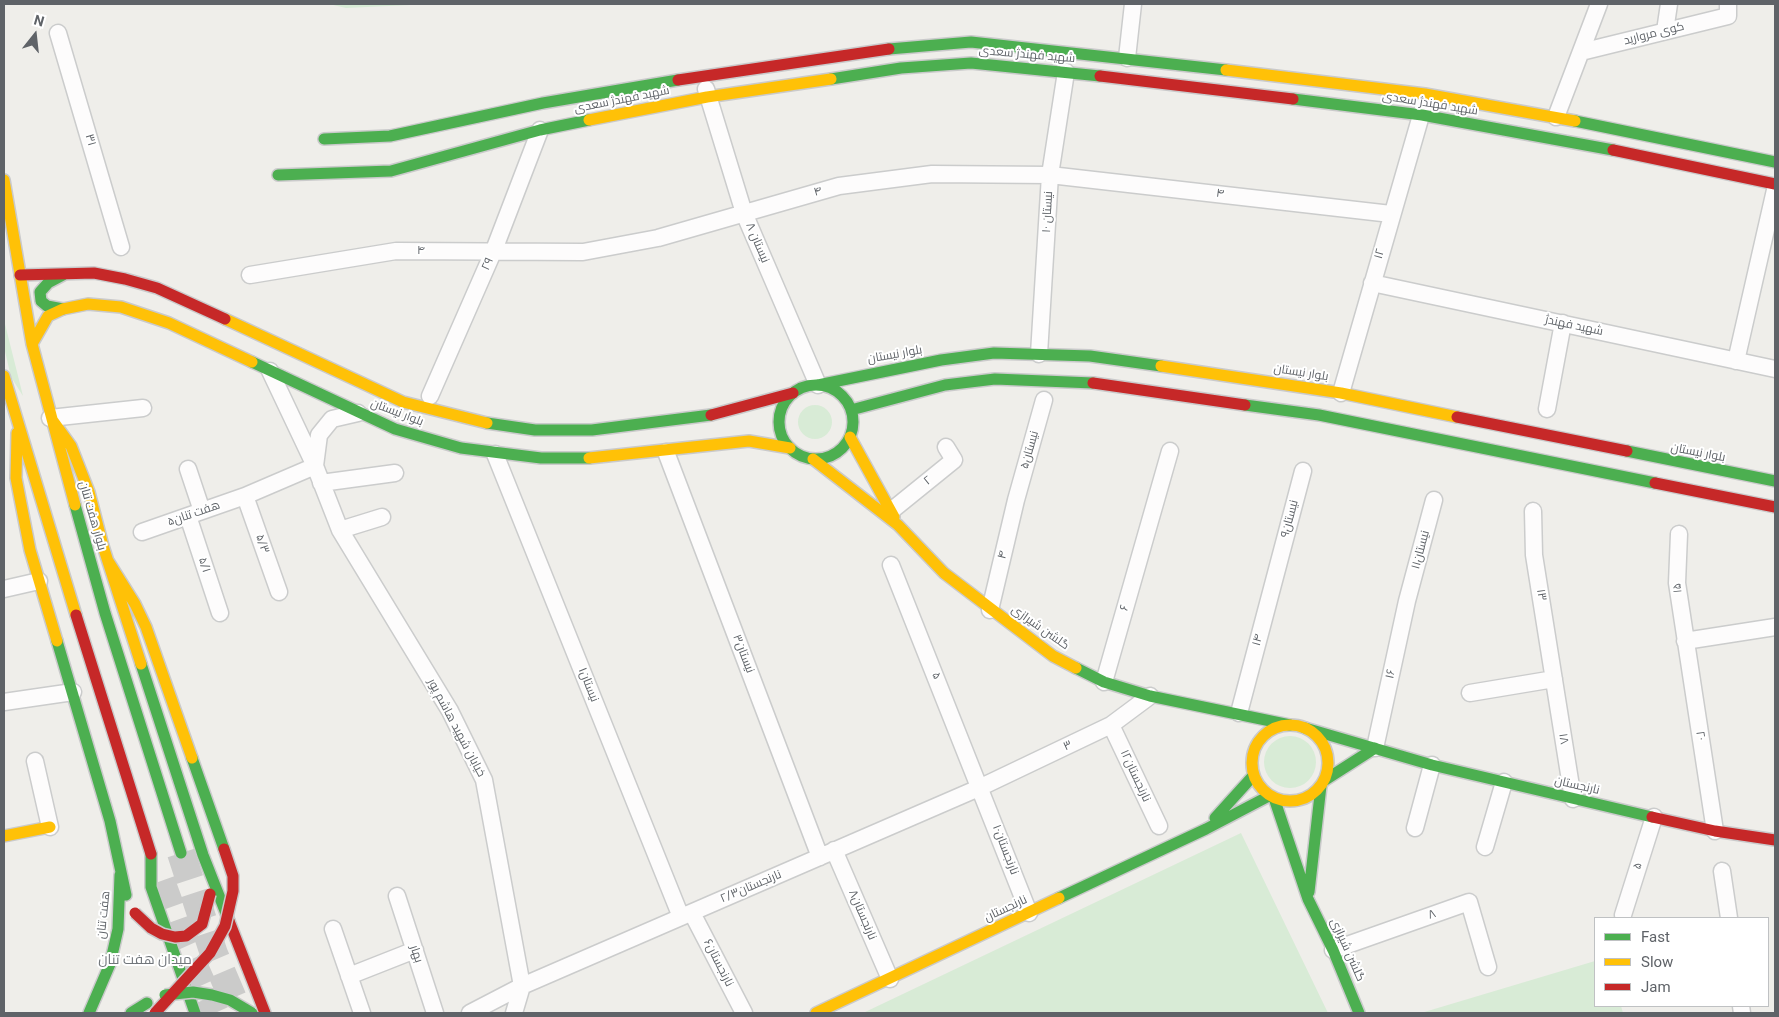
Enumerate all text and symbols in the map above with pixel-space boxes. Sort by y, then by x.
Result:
north arrow [10,10,60,60]
text: N [32,12,46,30]
street label: کوی مروارید [1622,20,1686,48]
street label: شهید فهندژ سعدی [978,44,1076,66]
street label: شهید فهندژ سعدی [573,84,671,116]
street label: شهید فهندژ سعدی [1381,89,1479,119]
street label: ۳۱ [81,132,99,148]
street label: ۴ [812,184,824,200]
street label: ۴ [1215,186,1225,202]
street label: نیستان ۱۰ [1040,191,1056,233]
street label: نیستان ۸ [742,221,772,265]
street label: ۴ [417,244,425,258]
street label: ۱۲ [1372,247,1388,261]
street label: ۲۹ [479,255,497,273]
street label: شهید فهندژ [1544,313,1604,339]
street label: بلوار نیستان [867,343,923,367]
street label: بلوار نیستان [1273,362,1329,384]
street label: بلوار نیستان [369,396,425,430]
street label: ۵نیستان [1018,429,1042,471]
street label: بلوار نیستان [1669,441,1727,465]
street label: ۲ [921,473,935,489]
street label: بلوار هفت تنان [75,480,109,552]
street label: هفت تنان۵ [166,498,222,530]
street label: ۹نیستان [1278,499,1302,539]
street label: ۱۱نیستان [1409,529,1433,571]
street label: ۵/۳ [252,532,272,556]
street label: ۴ [995,549,1011,561]
street label: ۵/۱ [195,556,213,574]
street label: ۱۵ [1670,582,1686,594]
street label: ۱۳ [1533,588,1549,602]
street label: گلشن شیرازی [1008,603,1072,653]
street label: ۶ [1117,603,1133,613]
street label: ۱۴ [1250,632,1266,648]
street label: ۳نیستان [729,633,757,675]
street label: ۱نیستان [575,666,601,704]
street label: ۱۶ [1383,668,1399,680]
street label: ۵ [928,670,944,682]
street label: خیابان شهید هاشم پور [424,676,488,780]
street label: ۲۰ [1692,730,1708,742]
street label: ۱۸ [1555,732,1571,746]
street label: ۳ [1061,738,1075,754]
street label: ۱۲نارنجستان [1117,748,1153,804]
street label: نارنجستان [1553,774,1601,798]
street label: ۱۰نارنجستان [989,823,1021,877]
street label: ۵ [1630,861,1646,871]
street label: ۲/۳نارنجستان [718,868,784,906]
street label: ۸نارنجستان [845,888,879,942]
street label: هفت تنان [94,890,114,940]
street label: نارنجستان [982,893,1030,925]
street label: ۸ [1426,907,1438,923]
street label: گلشن شیرازی [1327,916,1367,984]
legend [1594,917,1769,1007]
text: Fast [1641,928,1670,946]
street label: ۶نارنجستان [700,937,736,989]
street label: بهار [406,943,426,965]
district label: میدان هفت تنان [98,952,192,968]
text: Slow [1641,953,1673,971]
text: Jam [1641,978,1671,996]

